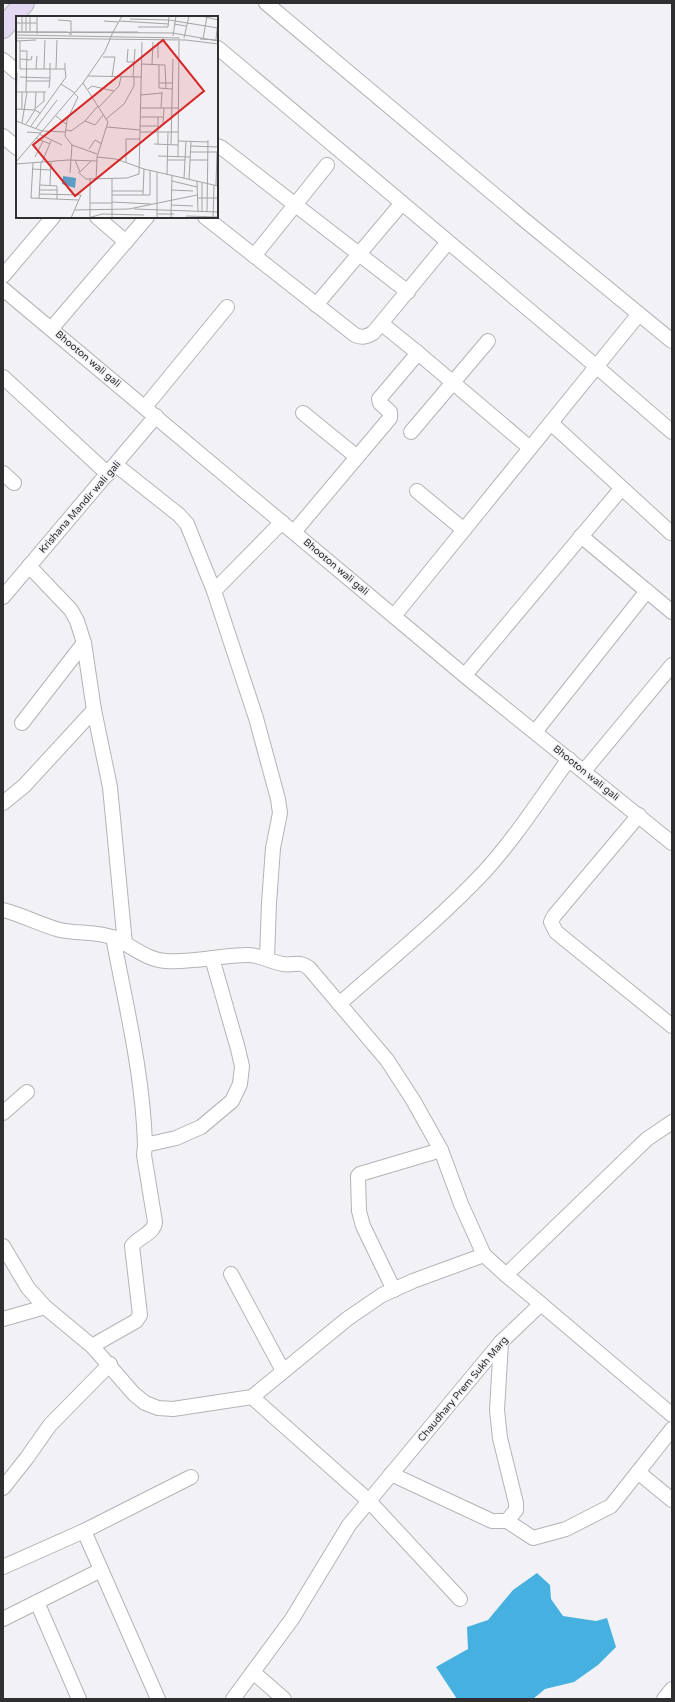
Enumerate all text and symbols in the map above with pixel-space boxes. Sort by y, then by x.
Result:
inset map [16,16,218,218]
street label: Bhooton wali gali [53,328,123,390]
street label: Krishana Mandir wali gali [37,458,123,556]
street label: Bhooton wali gali [301,536,371,598]
street label: Bhooton wali gali [551,743,621,803]
street label: Chaudhary Prem Sukh Marg [415,1334,511,1444]

